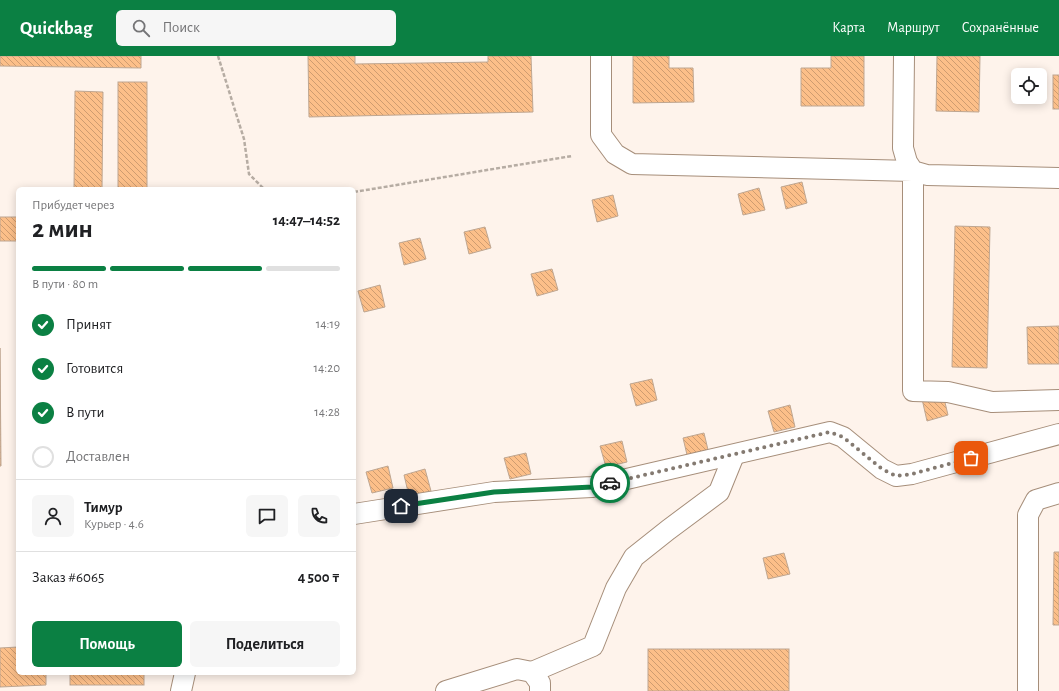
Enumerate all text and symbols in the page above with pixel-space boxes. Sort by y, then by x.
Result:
search box [116,10,396,46]
icon: search [130,17,152,39]
text: Quickbag [20,19,92,38]
text: Поиск [162,20,200,35]
text: Карта [832,21,865,35]
text: Маршрут [887,21,940,35]
text: Сохранённые [962,21,1039,35]
map controls [1011,68,1047,104]
button: locate [1011,68,1047,104]
text: Прибудет через [32,199,114,212]
text: 14:47–14:52 [273,213,340,228]
text: 2 мин [32,216,93,242]
text: В пути · 80 m [32,278,98,291]
icon: check [32,314,54,336]
text: Принят [66,317,111,332]
text: 14:19 [316,318,340,331]
icon: check [32,358,54,380]
text: Готовится [66,361,123,376]
text: 14:20 [314,362,340,375]
icon: check [32,402,54,424]
text: В пути [66,405,104,420]
text: 14:28 [314,406,340,419]
pin [954,441,988,475]
icon: bag [960,447,982,469]
text: Доставлен [66,449,130,464]
courier [590,463,630,503]
icon: car [599,472,621,494]
pin [384,489,418,523]
button: person [32,495,74,537]
button: chat [246,495,288,537]
button: phone [298,495,340,537]
icon: home [390,495,412,517]
text: Тимур [84,500,123,515]
text: Курьер · 4.6 [84,518,144,531]
text: Заказ #6065 [32,570,104,585]
text: 4 500 ₸ [298,570,340,585]
button: Помощь [32,621,182,667]
button: Поделиться [190,621,340,667]

